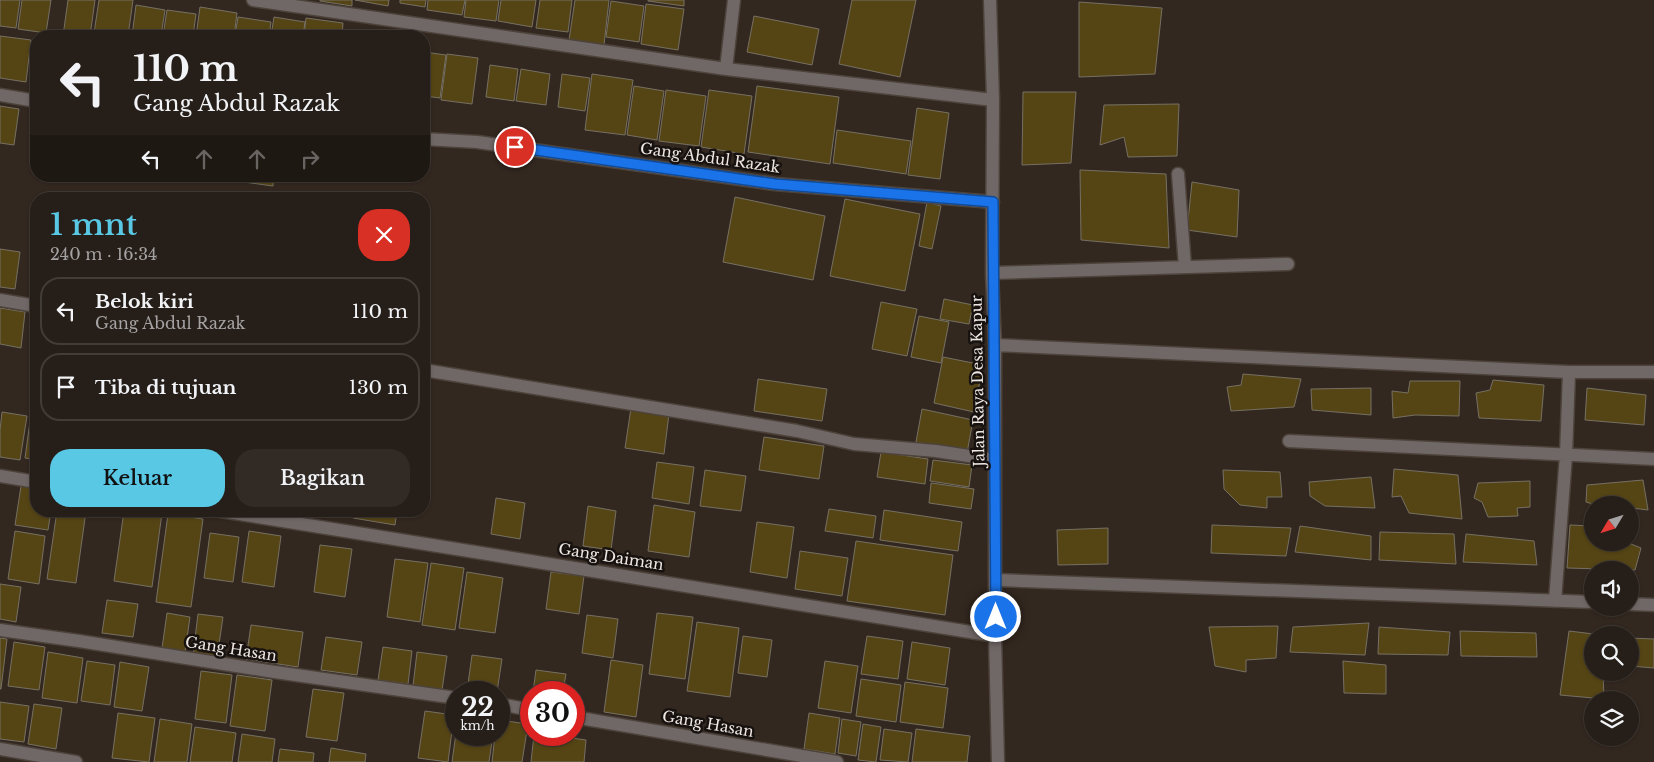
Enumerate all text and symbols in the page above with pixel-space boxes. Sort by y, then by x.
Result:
text: 110 m [133,47,238,90]
icon: left [50,50,115,115]
text: Gang Abdul Razak [133,90,340,117]
pin [494,126,536,168]
icon: arrive [501,133,529,161]
street label: Gang Abdul Razak [639,138,782,177]
icon: left [137,145,165,173]
icon: ahead [190,145,218,173]
icon: ahead [243,145,271,173]
icon: right [296,145,324,173]
text: 1 mnt [50,206,137,243]
button: close [358,209,410,261]
text: 240 m · 16:34 [50,244,157,264]
text: Belok kiri [95,290,194,313]
street label: Jalan Raya Desa Kapur [966,294,989,469]
icon: left [52,297,80,325]
text: 110 m [352,300,408,323]
text: Gang Abdul Razak [95,313,245,333]
icon: arrive [52,373,80,401]
text: Tiba di tujuan [95,376,236,399]
text: 130 m [348,376,408,399]
button: Keluar [50,449,225,507]
button: Bagikan [235,449,410,507]
north arrow [1584,496,1639,551]
map controls [1584,496,1639,746]
street label: Gang Daiman [557,539,665,574]
button: sound [1584,561,1639,616]
position arrow [969,590,1021,642]
button: search [1584,626,1639,681]
street label: Gang Hasan [184,632,278,665]
speed limit sign: 30 [520,681,585,746]
button: layers [1584,691,1639,746]
text: 22 [461,692,494,723]
street label: Gang Hasan [661,706,755,741]
text: km/h [460,718,495,733]

